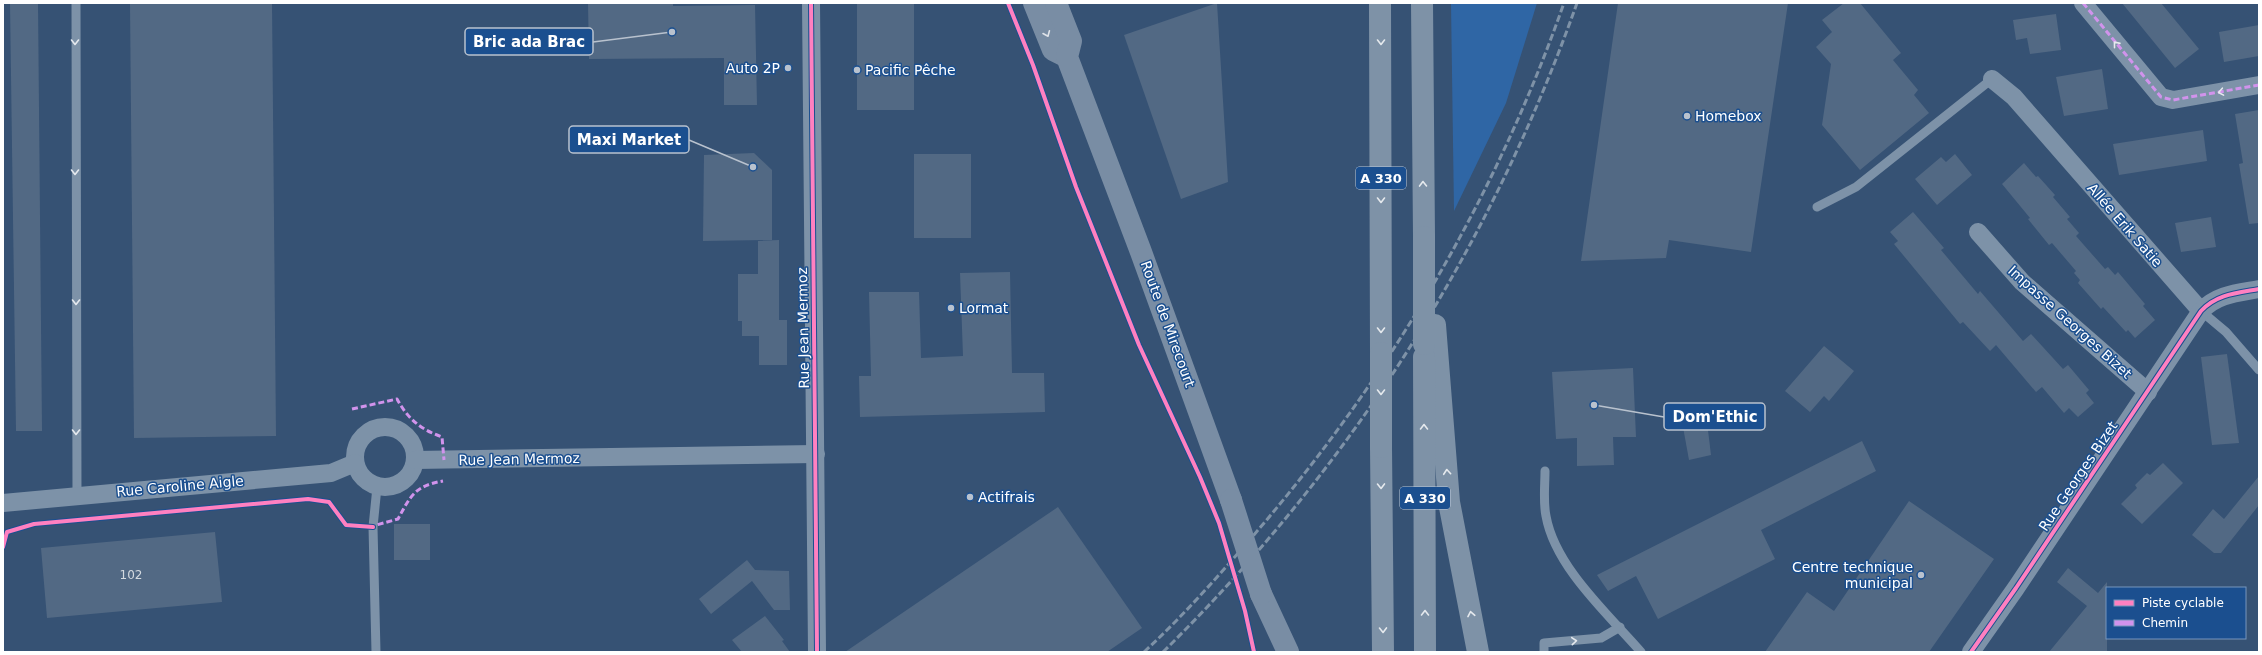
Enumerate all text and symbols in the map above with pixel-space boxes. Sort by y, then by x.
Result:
callout: Bric ada Brac [465,28,593,55]
one-way arrow [1042,30,1050,37]
text: Bric ada Brac [473,33,585,51]
one-way arrow [71,39,79,45]
one-way arrow [1377,39,1385,45]
one-way arrow [2114,42,2121,49]
place label: Auto 2P [726,60,780,76]
place label: Pacific Pêche [865,62,956,78]
marker: Auto 2P [783,63,793,73]
marker: Pacific Pêche [852,65,862,75]
one-way arrow [2217,87,2224,96]
place label: Homebox [1695,108,1762,124]
marker: Homebox [1682,111,1692,121]
callout: Maxi Market [569,126,689,153]
text: Maxi Market [577,131,681,149]
road number: A 330 [1356,167,1406,189]
one-way arrow [71,169,79,175]
street label: Allée Erik Satie [2084,180,2166,270]
one-way arrow [1419,181,1428,187]
one-way arrow [1377,197,1385,203]
street label: Route de Mirecourt [1138,259,1199,390]
street label: Impasse Georges Bizet [2005,262,2135,382]
street label: Rue Jean Mermoz [794,267,812,389]
one-way arrow [72,299,80,305]
place label: Lormat [959,300,1009,316]
marker: Lormat [946,303,956,313]
one-way arrow [1377,327,1385,333]
one-way arrow [1377,389,1385,395]
callout: Dom'Ethic [1664,403,1765,430]
text: Dom'Ethic [1672,408,1758,426]
street label: Rue Georges Bizet [2035,418,2121,534]
one-way arrow [1420,424,1428,430]
one-way arrow [72,429,80,435]
street label: Rue Jean Mermoz [458,450,580,468]
one-way arrow [1443,469,1452,475]
street label: Rue Caroline Aigle [116,472,244,500]
one-way arrow [1377,483,1385,489]
road number: A 330 [1400,487,1450,509]
place label: Actifrais [978,489,1035,505]
marker: Actifrais [965,492,975,502]
place label: Centre technique municipal [1792,559,1913,591]
house number: 102 [120,568,142,582]
marker: Centre technique municipal [1916,570,1926,580]
legend [2106,587,2246,639]
text: Piste cyclable [2142,596,2224,610]
one-way arrow [1421,610,1429,616]
one-way arrow [1467,611,1475,617]
text: Chemin [2142,616,2188,630]
one-way arrow [1379,627,1387,633]
one-way arrow [1571,636,1577,645]

